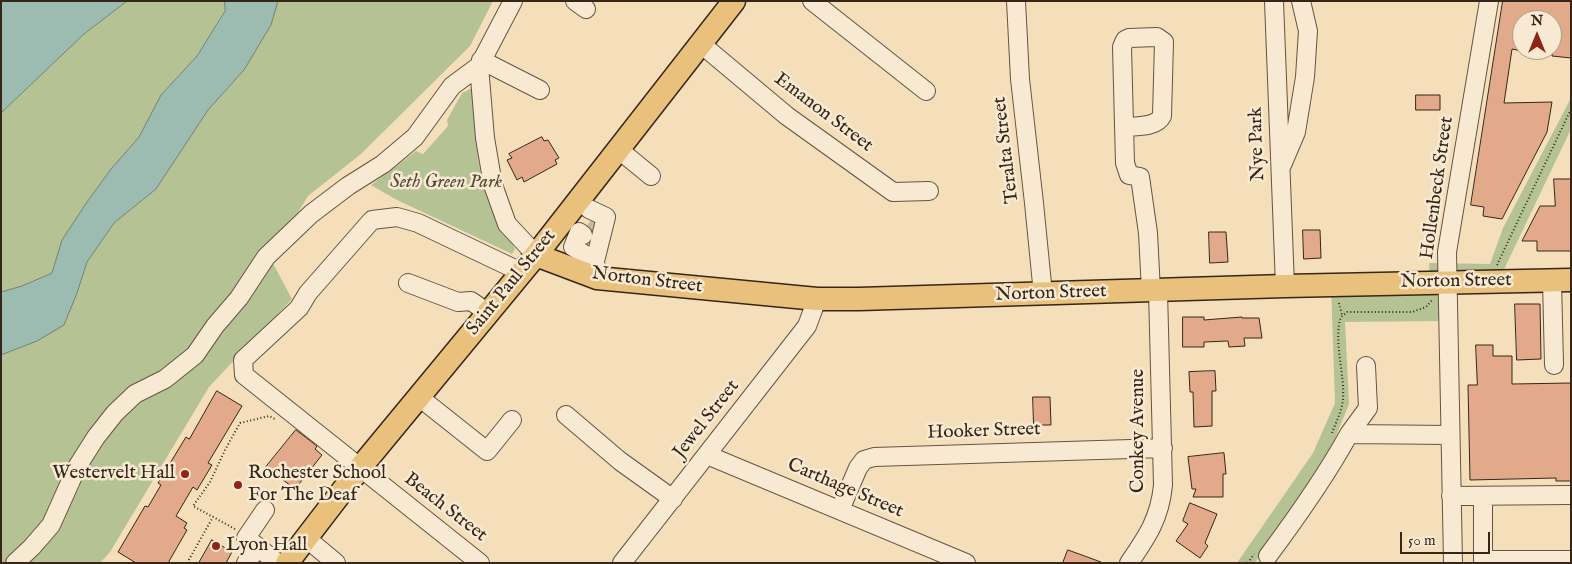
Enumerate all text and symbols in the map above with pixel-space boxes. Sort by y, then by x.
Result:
north arrow [1512,10,1562,60]
text: N [1531,12,1543,30]
street label: Emanon Street [769,68,877,158]
street label: Teralta Street [989,95,1025,205]
street label: Nye Park [1245,107,1271,181]
street label: Hollenbeck Street [1417,115,1459,261]
park label: Seth Green Park [390,172,502,194]
street label: Saint Paul Street [462,226,562,340]
street label: Norton Street [590,263,704,299]
street label: Norton Street [1400,270,1512,294]
street label: Norton Street [995,281,1107,307]
street label: Conkey Avenue [1128,369,1150,493]
street label: Jewel Street [669,376,745,464]
street label: Hooker Street [927,419,1041,445]
street label: Carthage Street [783,454,907,524]
place label: Westervelt Hall [52,463,175,485]
place label: Rochester School For The Deaf [248,463,386,507]
marker: Westervelt Hall [179,468,191,480]
street label: Beach Street [399,469,491,547]
marker: Rochester School For The Deaf [232,479,244,491]
scale bar [1402,522,1492,554]
text: 50 m [1408,531,1436,550]
place label: Lyon Hall [226,535,308,557]
marker: Lyon Hall [210,540,222,552]

